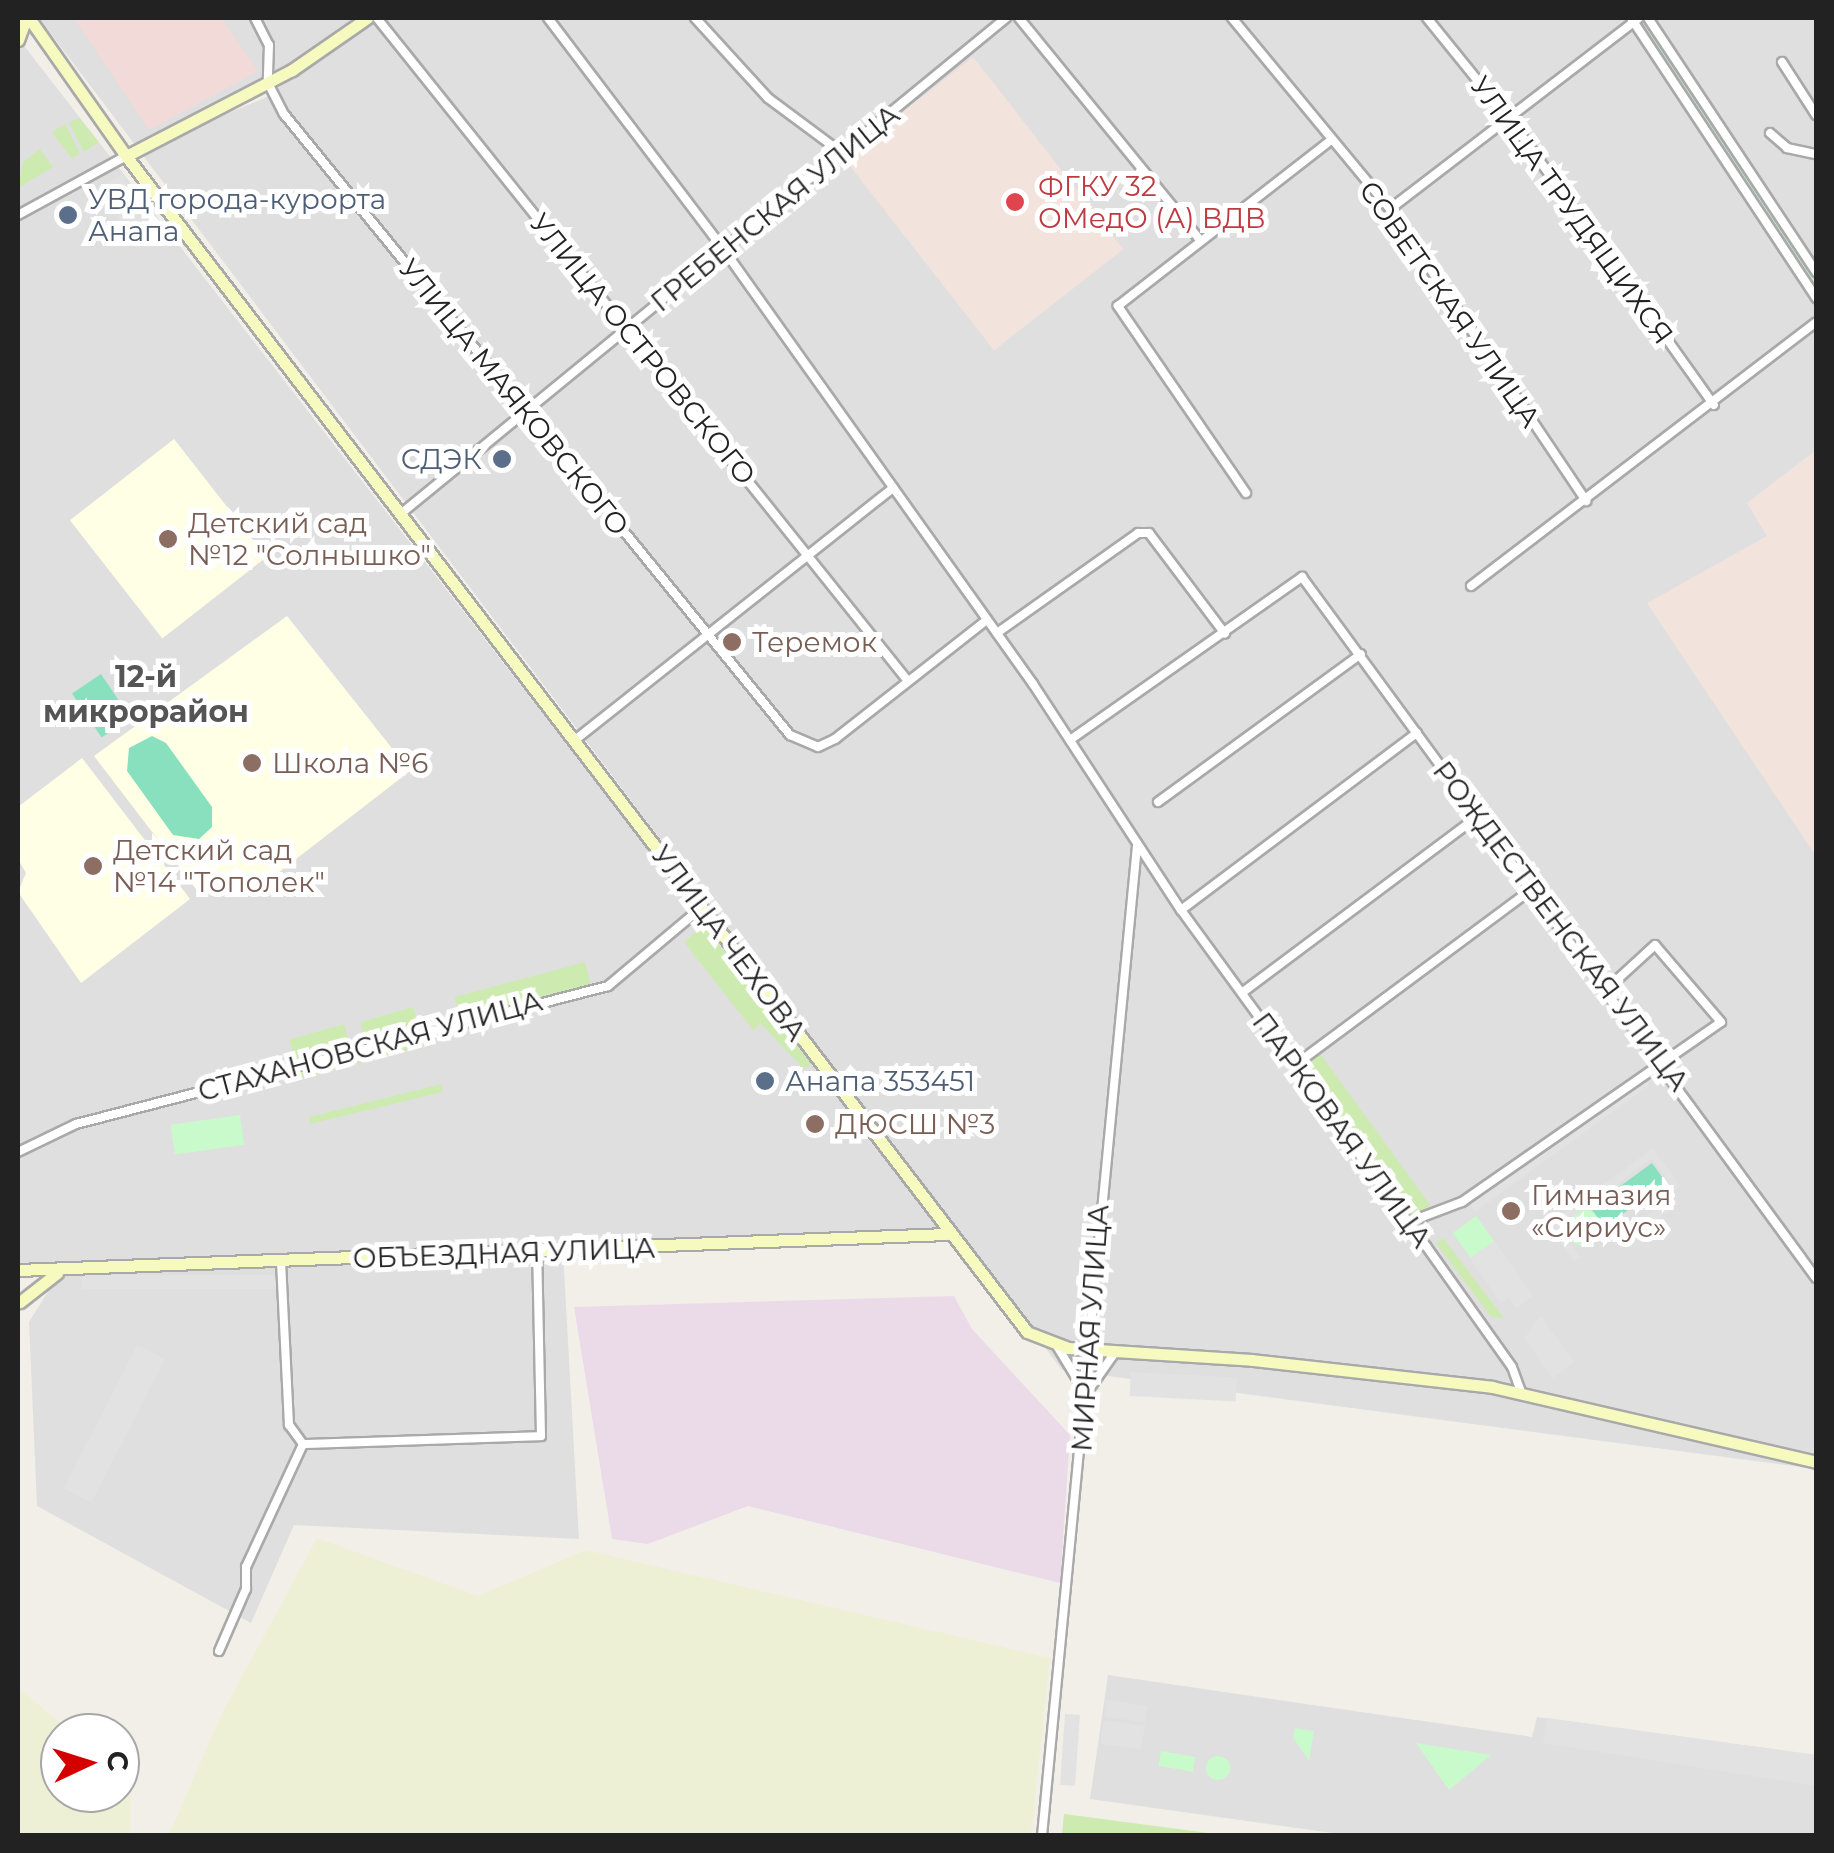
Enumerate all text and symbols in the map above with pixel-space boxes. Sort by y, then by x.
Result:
street label: УЛИЦА ТРУДЯЩИХСЯ [1464,70,1680,350]
street label: ГРЕБЕНСКАЯ УЛИЦА [644,97,906,319]
place label: ФГКУ 32 ОМедО (А) ВДВ [1038,169,1266,235]
street label: СОВЕТСКАЯ УЛИЦА [1352,175,1548,433]
place label: УВД города-курорта Анапа [88,182,386,248]
marker: ФГКУ 32 ОМедО (А) ВДВ [1002,189,1028,215]
marker: УВД города-курорта Анапа [57,204,79,226]
street label: УЛИЦА ОСТРОВСКОГО [523,207,763,491]
street label: УЛИЦА МАЯКОВСКОГО [392,252,636,542]
place label: СДЭК [401,442,482,476]
marker: СДЭК [491,448,513,470]
place label: Детский сад №12 "Солнышко" [188,506,431,572]
marker: Детский сад №12 "Солнышко" [157,528,179,550]
place label: Теремок [752,625,877,659]
marker: Теремок [721,631,743,653]
district label: 12-й микрорайон [43,659,249,730]
place label: Школа №6 [272,746,428,780]
marker: Школа №6 [241,752,263,774]
street label: РОЖДЕСТВЕНСКАЯ УЛИЦА [1426,755,1696,1097]
place label: Детский сад №14 "Тополек" [113,833,325,899]
street label: УЛИЦА ЧЕХОВА [645,839,813,1047]
marker: Детский сад №14 "Тополек" [82,855,104,877]
street label: СТАХАНОВСКАЯ УЛИЦА [194,984,546,1108]
street label: ПАРКОВАЯ УЛИЦА [1245,1006,1439,1254]
place label: Анапа 353451 [785,1064,975,1098]
marker: Анапа 353451 [754,1070,776,1092]
place label: ДЮСШ №3 [835,1107,995,1141]
marker: ДЮСШ №3 [804,1113,826,1135]
place label: Гимназия «Сириус» [1531,1178,1671,1244]
marker: Гимназия «Сириус» [1500,1200,1522,1222]
street label: МИРНАЯ УЛИЦА [1065,1203,1115,1453]
street label: ОБЪЕЗДНАЯ УЛИЦА [352,1231,656,1275]
north arrow [40,1713,140,1813]
text: С [100,1750,136,1772]

